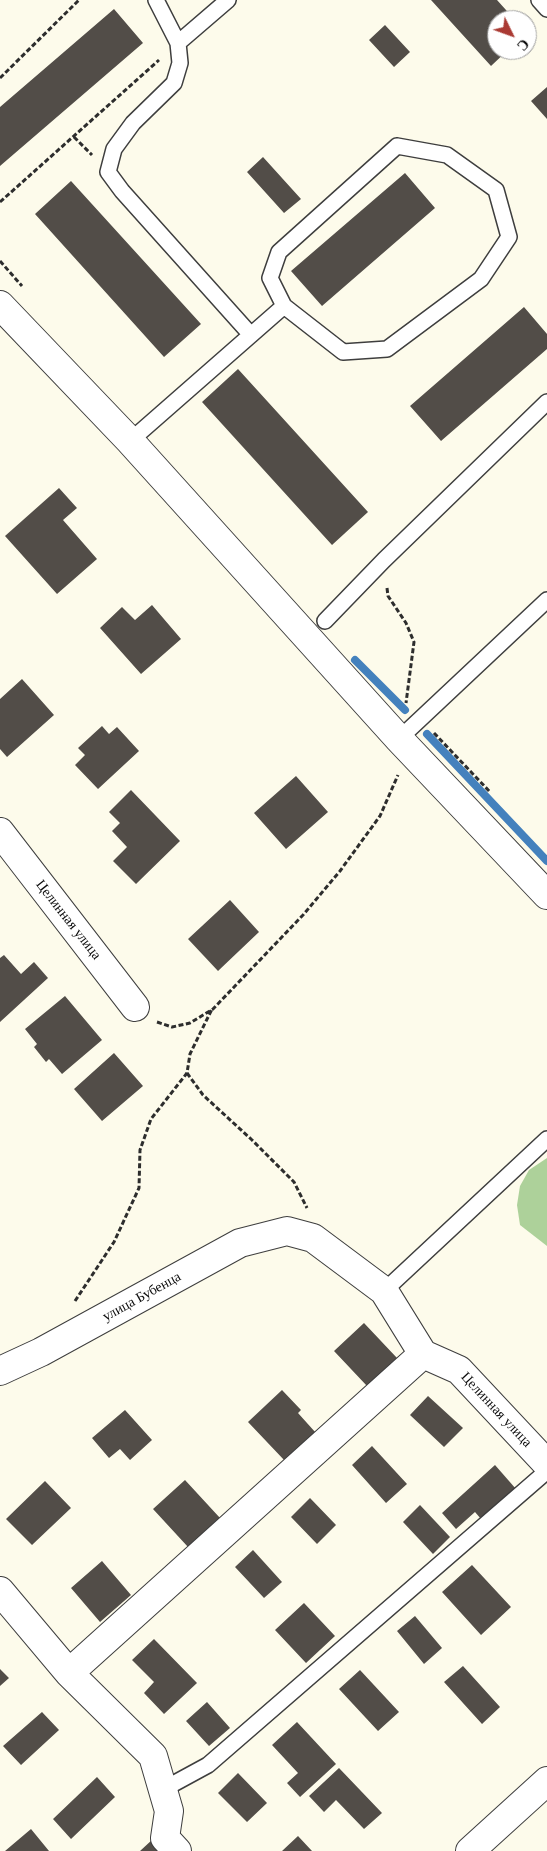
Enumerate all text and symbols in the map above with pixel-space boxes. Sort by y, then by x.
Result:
north arrow [487,10,537,60]
text: С [514,36,532,53]
street label: Целинная улица [32,877,104,963]
street label: улица Бубенца [100,1269,184,1325]
street label: Целинная улица [457,1369,535,1451]

